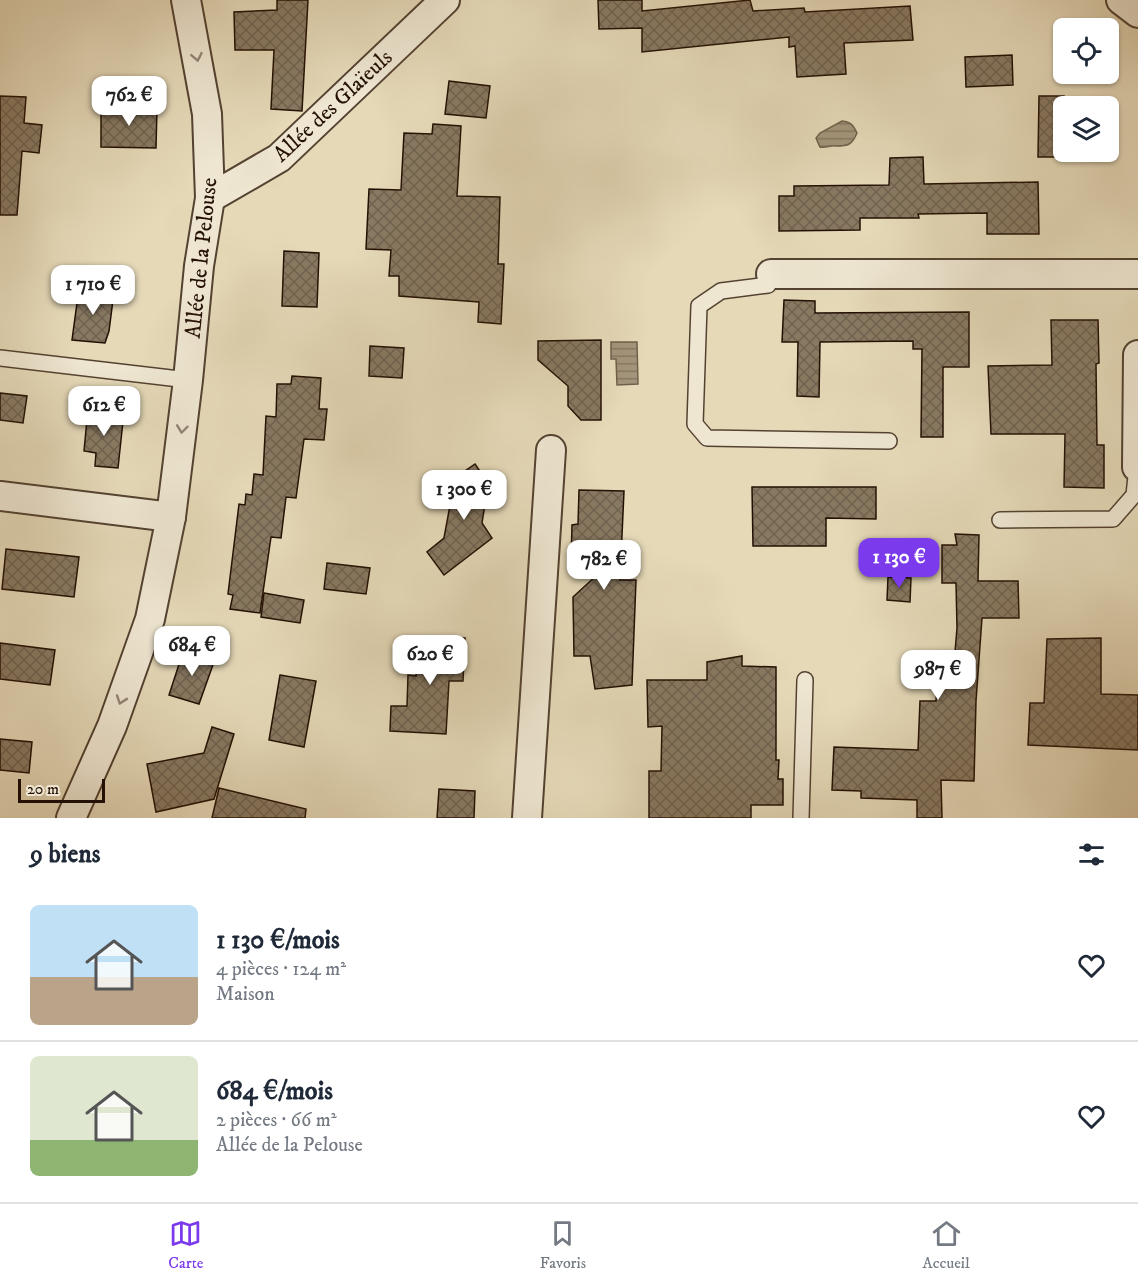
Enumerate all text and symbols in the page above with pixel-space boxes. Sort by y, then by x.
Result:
map controls [1053,18,1119,162]
button: locate [1053,18,1119,84]
street label: Allée des Glaïeuls [268,44,398,168]
one-way arrow [190,52,203,62]
pin: 762 € [87,76,171,127]
text: 762 € [106,83,152,108]
button: layers [1053,96,1119,162]
street label: Allée de la Pelouse [180,176,223,340]
pin: 1 710 € [38,265,148,316]
text: 1 710 € [65,272,121,297]
pin: 612 € [62,386,146,437]
text: 612 € [82,393,126,418]
one-way arrow [176,424,188,433]
pin: 1 300 € [409,470,519,521]
text: 1 300 € [436,477,492,502]
pin: 1 130 € [844,538,954,589]
pin: 782 € [562,540,646,591]
text: 1 130 € [872,545,926,570]
text: 782 € [581,547,627,572]
pin: 684 € [150,626,234,677]
text: 684 € [168,633,216,658]
pin: 620 € [388,635,472,686]
text: 620 € [406,642,454,667]
pin: 987 € [896,650,980,701]
text: 987 € [915,657,961,682]
one-way arrow [116,694,129,705]
scale bar [18,776,105,804]
text: 20 m [27,779,59,799]
text: 9 biens [30,838,100,871]
icon: filters [1075,838,1108,871]
text: 1 130 €/mois [216,924,340,957]
icon: home [78,929,150,1001]
icon: heart [1075,949,1108,982]
text: 4 pièces · 124 m² [216,957,346,982]
text: Maison [216,982,275,1007]
text: 684 €/mois [216,1075,333,1108]
icon: home [78,1080,150,1152]
icon: heart [1075,1100,1108,1133]
text: 2 pièces · 66 m² [216,1108,337,1133]
text: Allée de la Pelouse [216,1133,363,1158]
tab: Carte [168,1217,203,1273]
tab: Favoris [540,1217,586,1273]
tab: Accueil [923,1217,970,1273]

